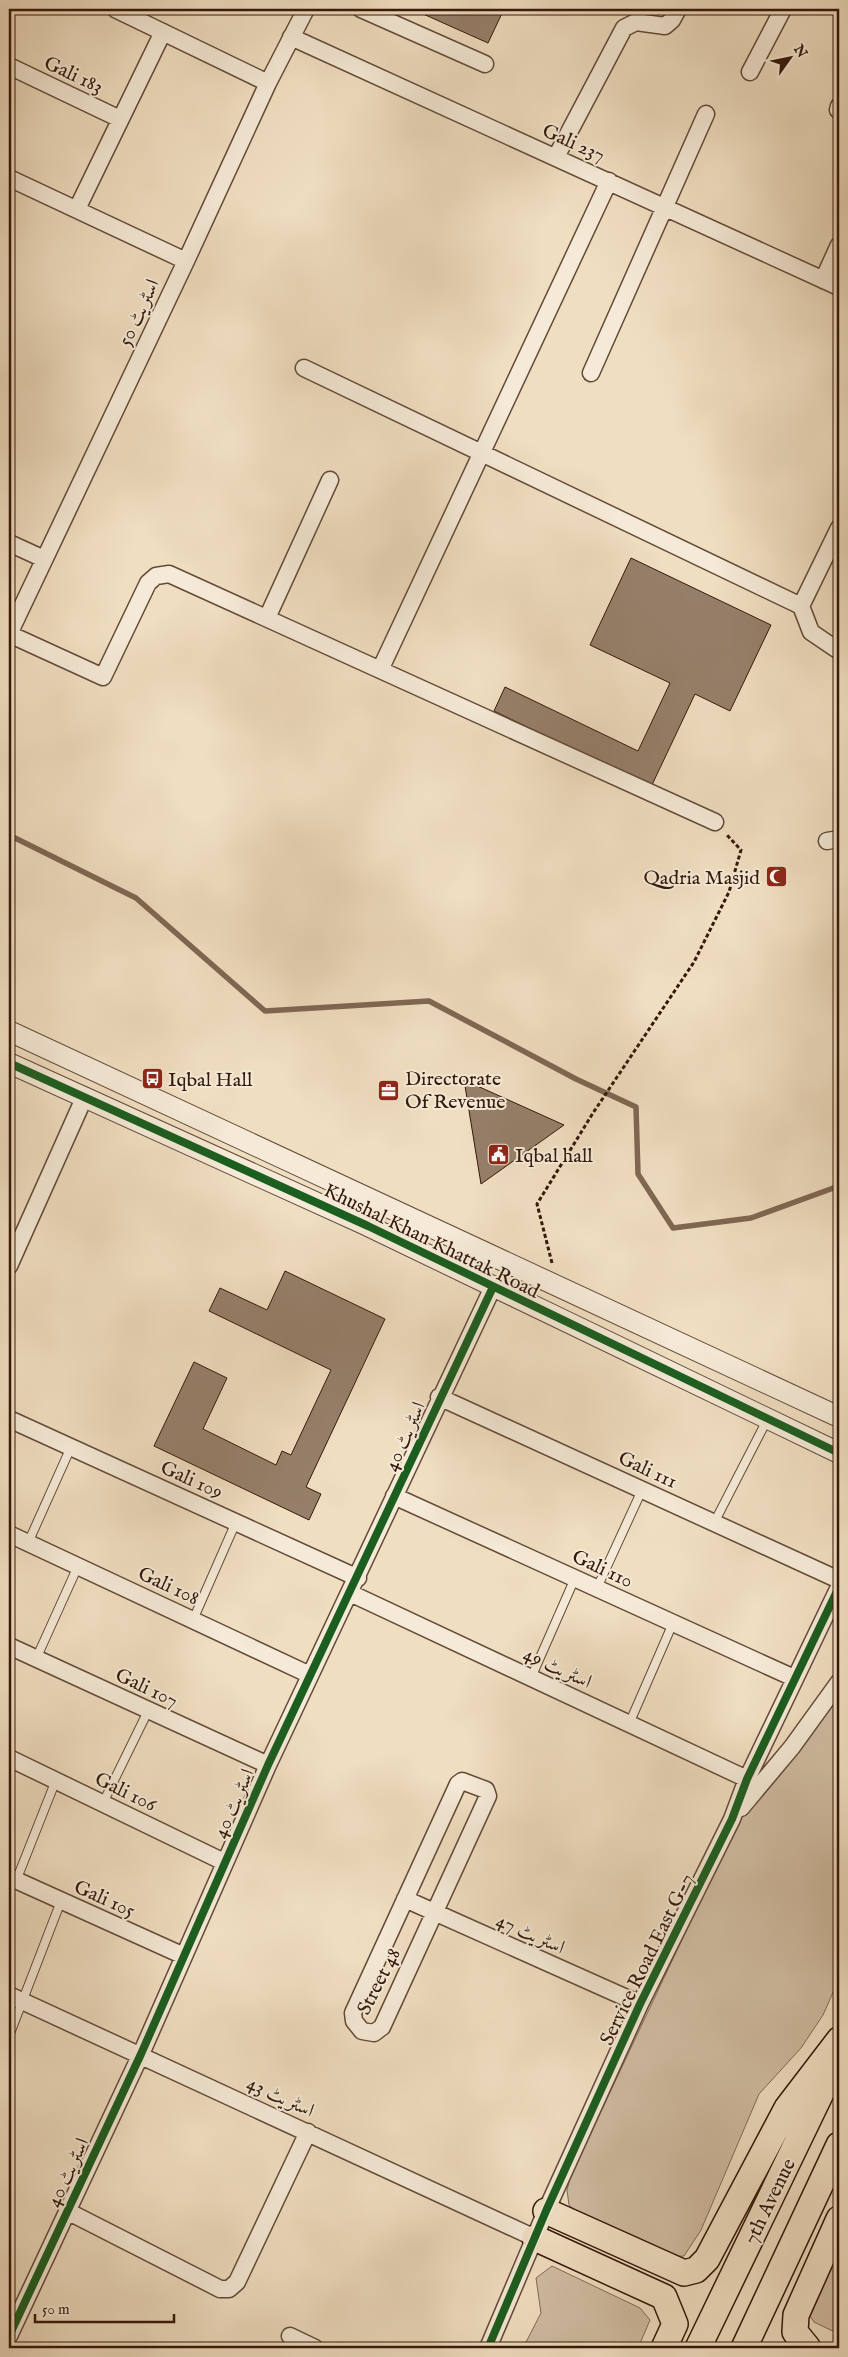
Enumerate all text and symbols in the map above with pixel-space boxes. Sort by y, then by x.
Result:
north arrow [766,32,816,82]
text: N [789,41,811,61]
street label: Gali 183 [40,51,107,100]
street label: Gali 237 [538,119,609,168]
street label: اسٹریٹ 50 [113,275,166,350]
mosque icon: Qadria Masjid [764,865,788,889]
place label: Qadria Masjid [643,866,760,891]
bus stop icon: Iqbal Hall [140,1067,164,1091]
place label: Directorate Of Revenue [405,1067,506,1115]
place label: Iqbal Hall [168,1068,253,1093]
office icon: Directorate Of Revenue [377,1078,401,1102]
public building icon: Iqbal hall [487,1143,511,1167]
place label: Iqbal hall [515,1144,593,1169]
street label: Khushal Khan Khattak Road [319,1178,543,1305]
street label: اسٹریٹ 40 [379,1398,432,1475]
street label: Gali 111 [614,1446,681,1495]
street label: Gali 109 [156,1456,226,1505]
street label: Gali 110 [568,1544,637,1594]
street label: Gali 108 [134,1561,203,1611]
street label: اسٹریٹ 49 [519,1642,596,1695]
street label: Gali 107 [111,1663,182,1714]
street label: اسٹریٹ 40 [208,1765,261,1842]
street label: Gali 106 [90,1767,161,1818]
street label: Service Road East G-7 [595,1870,700,2050]
street label: Gali 105 [70,1875,139,1924]
street label: اسٹریٹ 47 [492,1908,569,1961]
street label: Street 48 [352,1944,407,2019]
street label: اسٹریٹ 43 [243,2071,318,2124]
street label: اسٹریٹ 40 [41,2134,95,2211]
street label: 7th Avenue [739,2155,802,2249]
scale bar [35,2292,174,2324]
text: 50 m [42,2300,70,2319]

